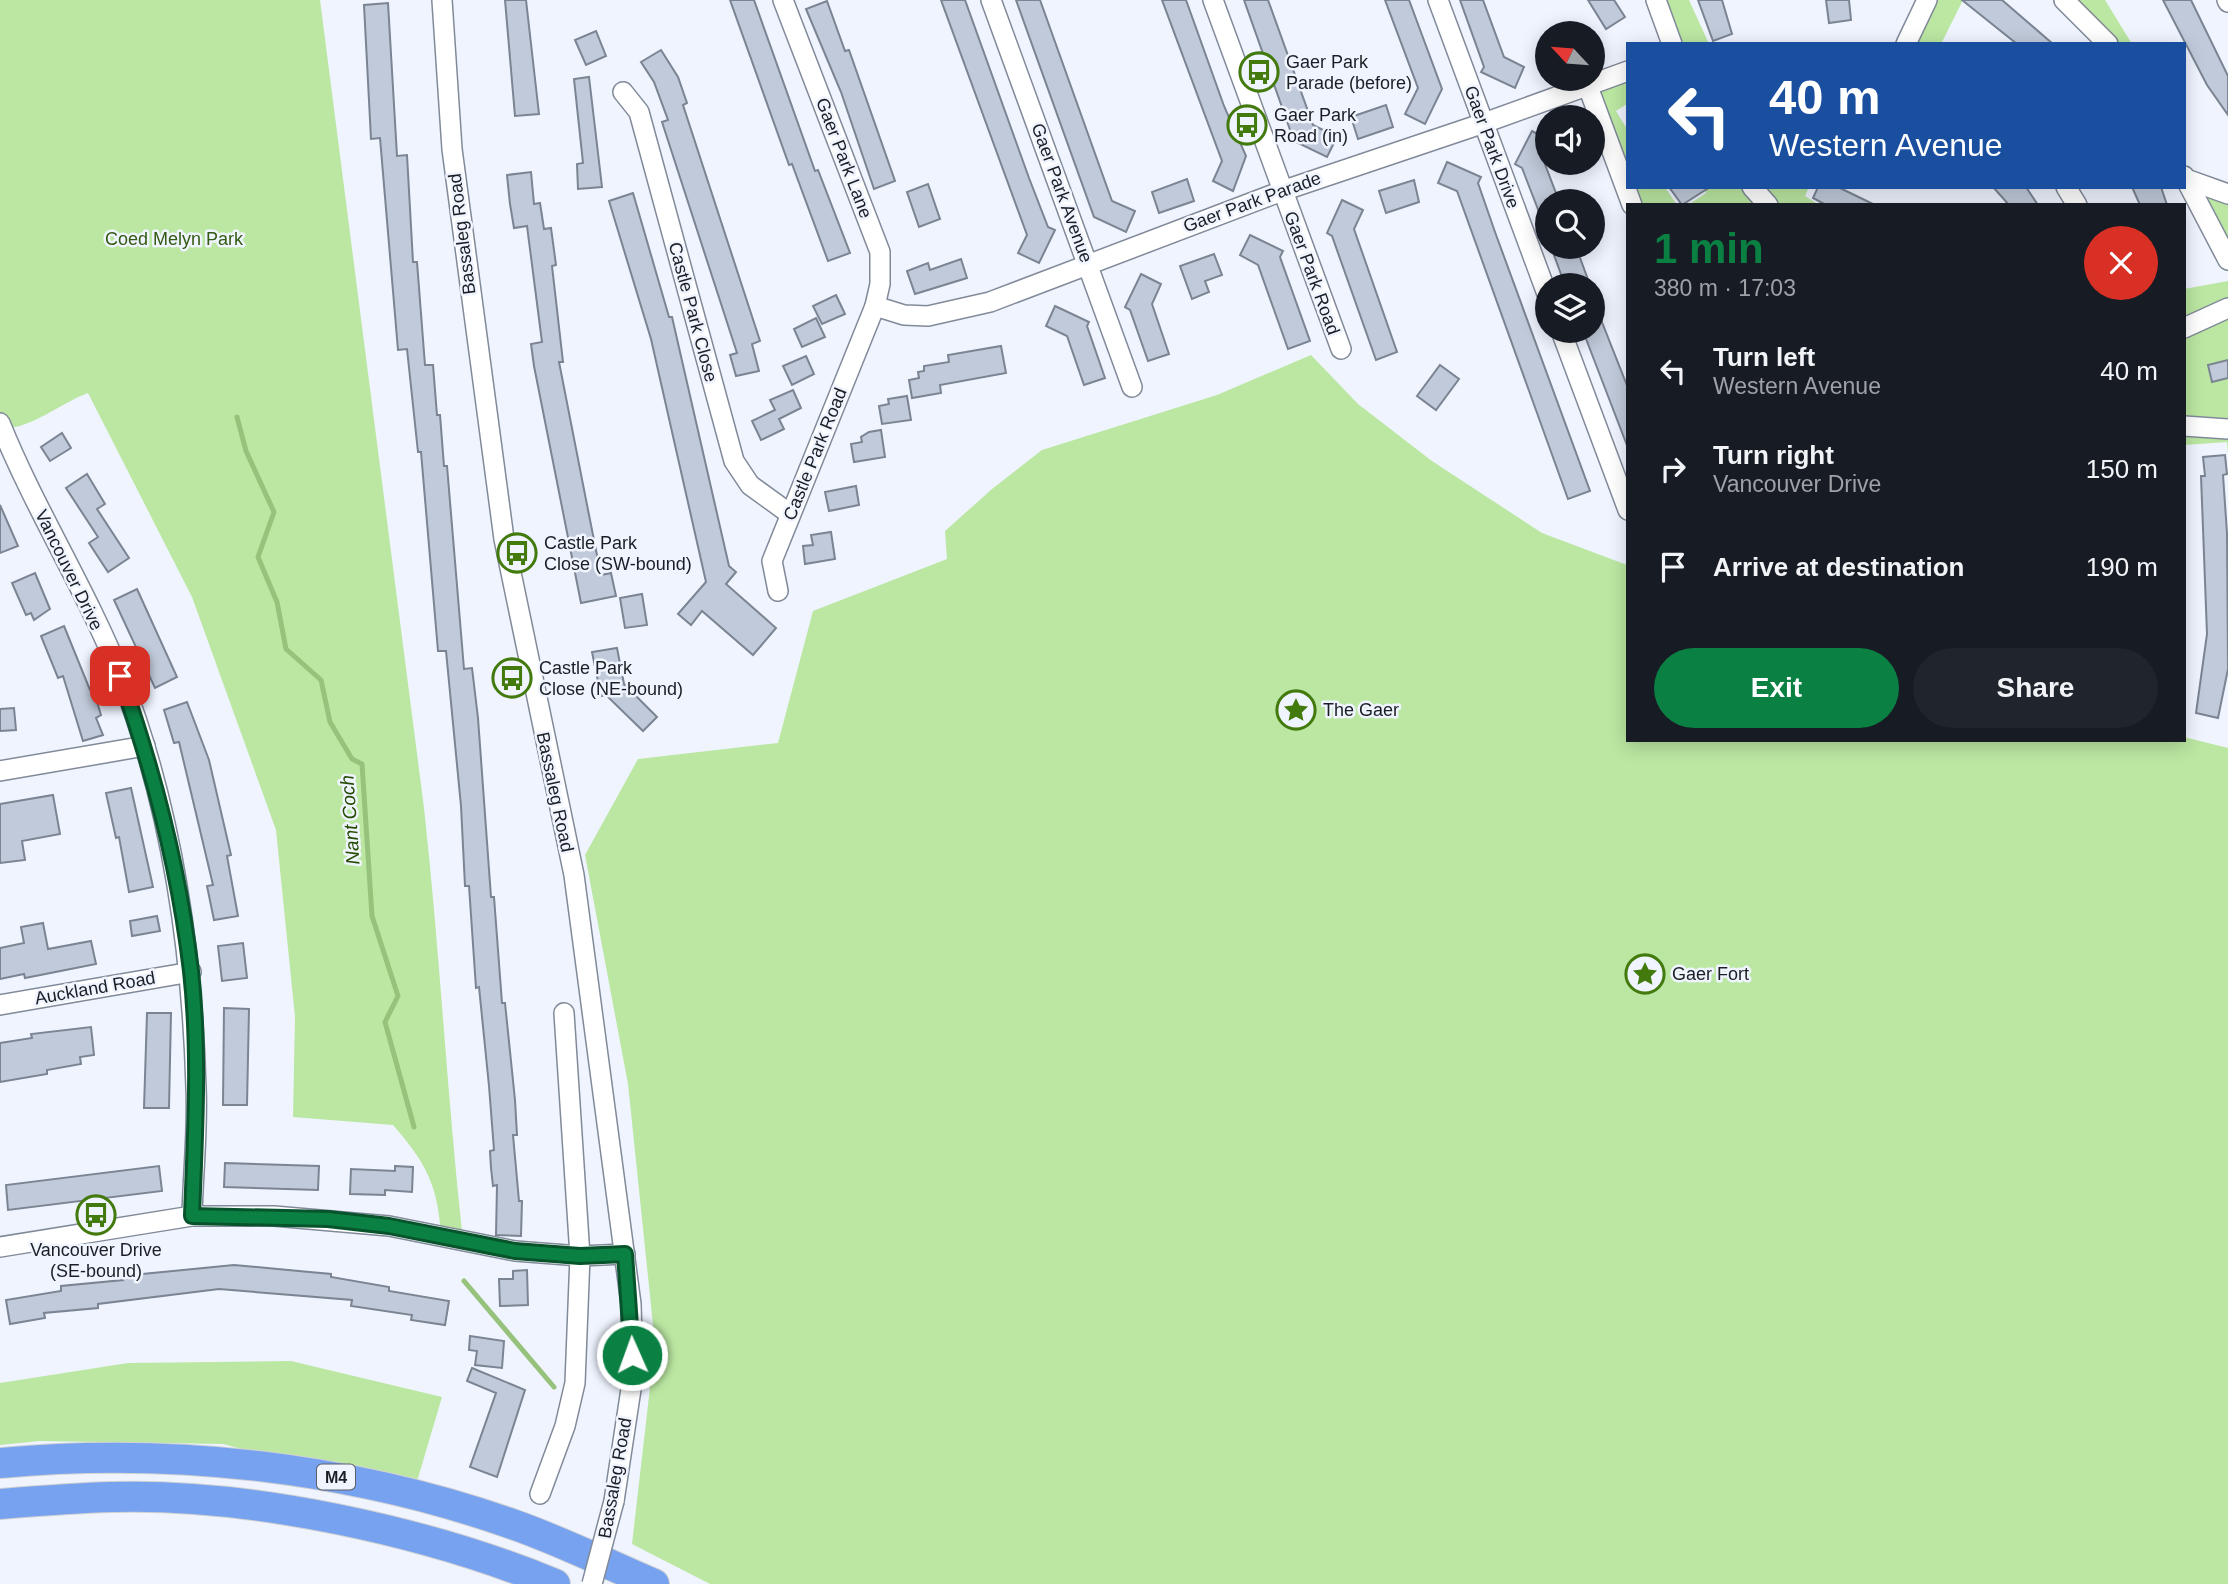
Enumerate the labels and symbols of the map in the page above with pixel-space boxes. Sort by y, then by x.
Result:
north arrow [1535,21,1605,91]
bus stop icon: Gaer Park Parade (before) [1238,51,1280,93]
place label: Gaer Park Parade (before) [1286,52,1412,93]
street label: Gaer Park Drive [1461,83,1523,211]
street label: Gaer Park Lane [812,95,876,221]
bus stop icon: Gaer Park Road (in) [1226,104,1268,146]
place label: Gaer Park Road (in) [1274,105,1357,146]
street label: Gaer Park Avenue [1028,121,1096,265]
street label: Gaer Park Parade [1180,168,1324,236]
street label: Bassaleg Road [445,172,479,296]
street label: Gaer Park Road [1280,208,1344,338]
park label: Coed Melyn Park [105,229,244,249]
street label: Castle Park Close [665,240,721,384]
street label: Castle Park Road [779,385,851,523]
street label: Vancouver Drive [31,506,107,634]
bus stop icon: Castle Park Close (SW-bound) [496,532,538,574]
place label: Castle Park Close (SW-bound) [544,533,692,574]
pin [90,646,150,706]
bus stop icon: Castle Park Close (NE-bound) [491,657,533,699]
place label: Castle Park Close (NE-bound) [539,658,683,699]
place icon: The Gaer [1275,689,1317,731]
place label: The Gaer [1323,700,1399,720]
street label: Bassaleg Road [533,730,577,854]
water label: Nant Coch [336,774,364,866]
place icon: Gaer Fort [1624,953,1666,995]
place label: Gaer Fort [1672,964,1749,984]
street label: Auckland Road [33,968,157,1008]
bus stop icon: Vancouver Drive (SE-bound) [75,1194,117,1236]
place label: Vancouver Drive (SE-bound) [30,1240,162,1281]
position arrow [595,1318,669,1392]
street label: Bassaleg Road [595,1416,635,1540]
road number: M4 [317,1464,355,1490]

